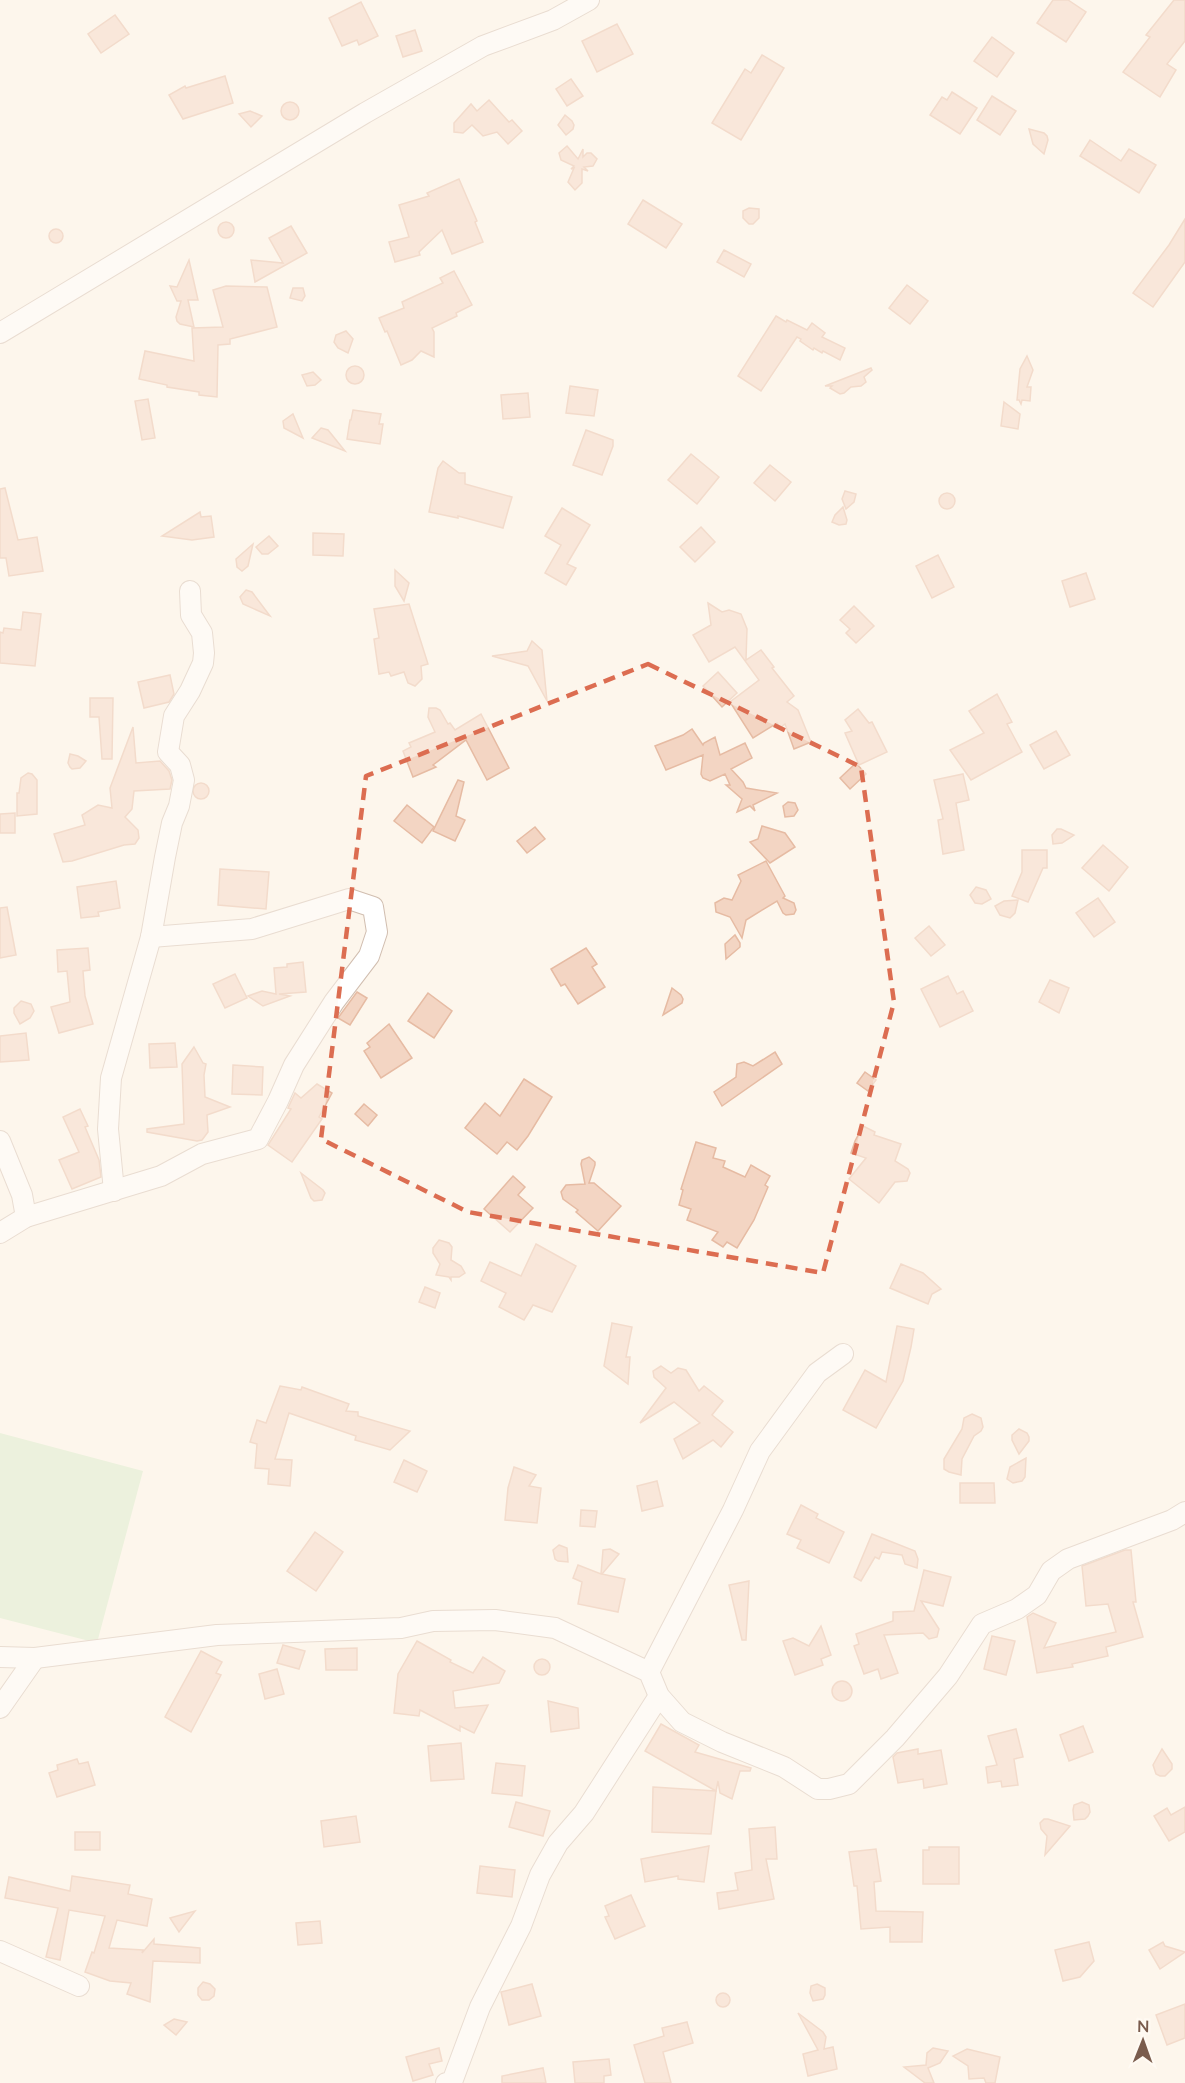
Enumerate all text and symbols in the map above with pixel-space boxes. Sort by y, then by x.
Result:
north arrow [1113,2011,1173,2071]
text: N [1137,2016,1150,2035]

